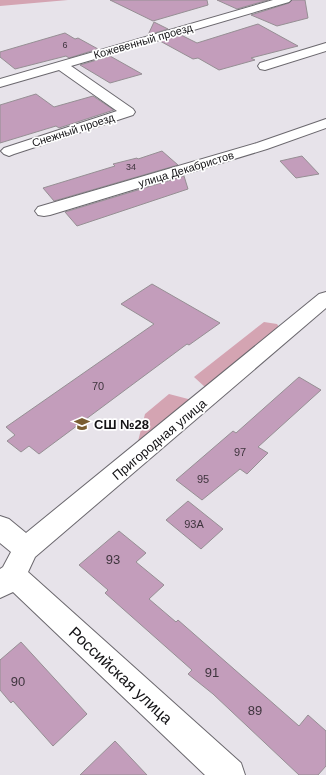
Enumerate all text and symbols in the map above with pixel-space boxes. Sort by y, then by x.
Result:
street label: Кожевенный проезд [92,21,194,61]
house number: 6 [62,40,68,50]
street label: Снежный проезд [30,111,116,149]
street label: улица Декабристов [137,149,235,189]
house number: 34 [126,162,136,172]
house number: 70 [92,380,104,392]
street label: Пригородная улица [109,395,210,483]
school or university icon: СШ №28 [73,415,91,433]
place label: СШ №28 [94,417,149,432]
house number: 97 [234,446,246,458]
house number: 95 [197,473,209,485]
house number: 93А [184,518,204,530]
house number: 93 [106,552,120,567]
street label: Российская улица [66,623,176,727]
house number: 91 [205,665,219,680]
house number: 90 [11,674,25,689]
house number: 89 [248,703,262,718]

